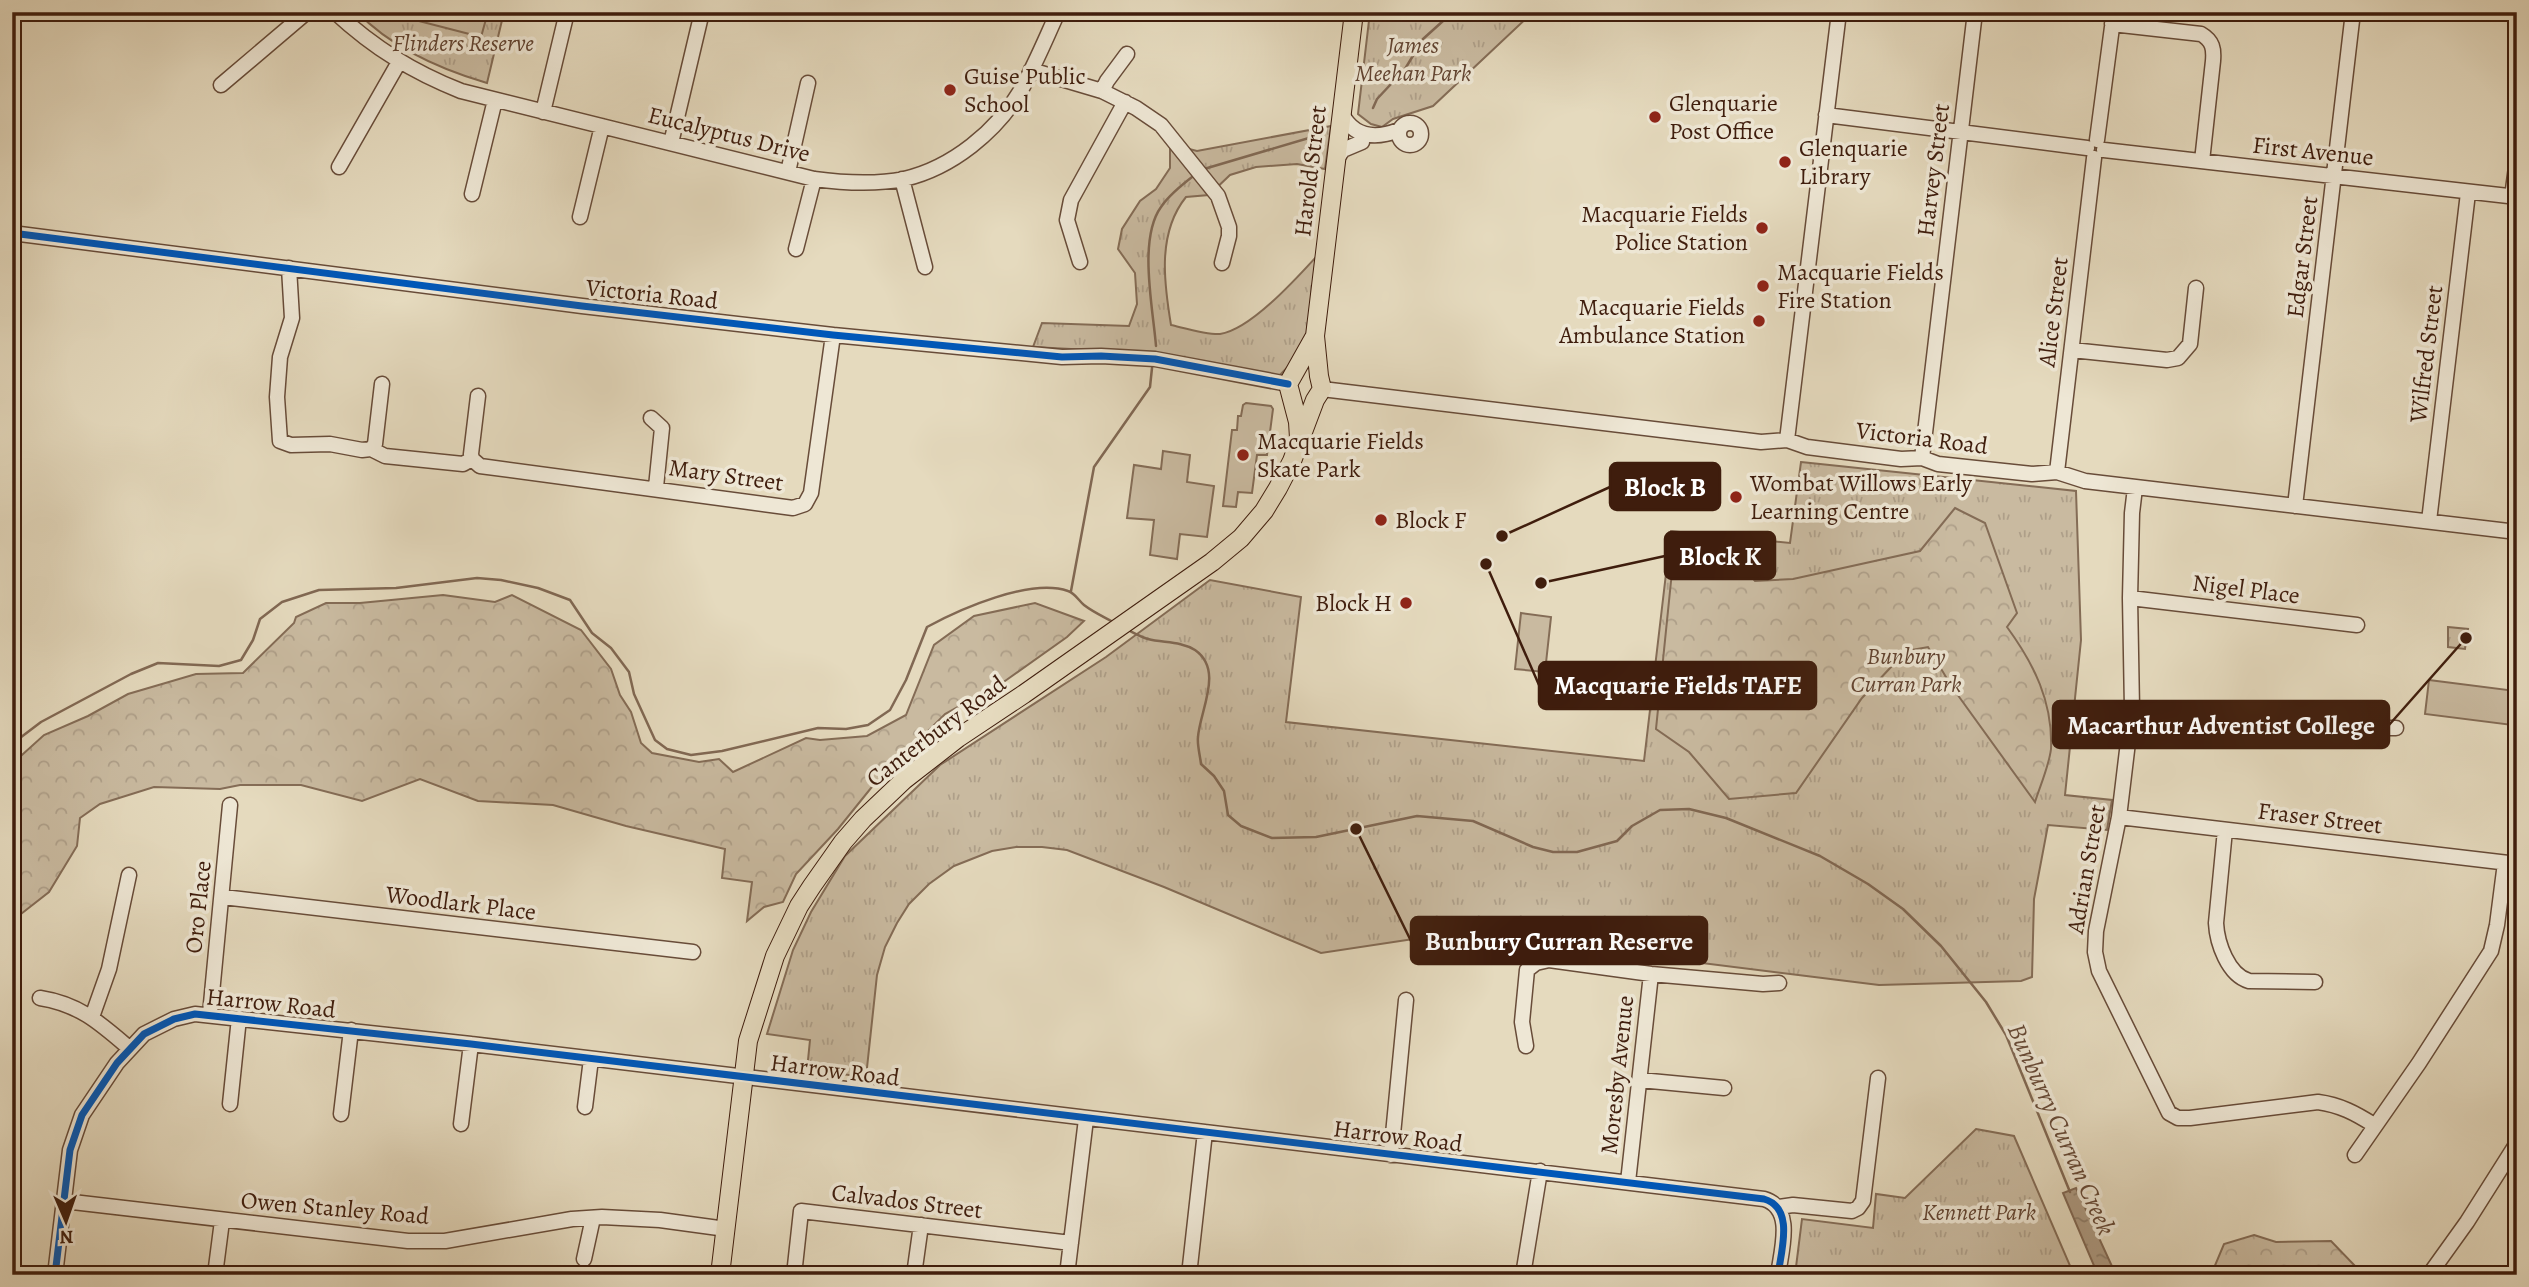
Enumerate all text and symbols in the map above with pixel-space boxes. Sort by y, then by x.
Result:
park label: Flinders Reserve [392,27,534,59]
park label: James Meehan Park [1355,29,1472,89]
place label: Guise Public School [964,60,1086,120]
marker: Guise Public School [942,82,958,98]
place label: Glenquarie Post Office [1669,87,1778,147]
street label: Eucalyptus Drive [644,98,814,170]
street label: Harvey Street [1909,102,1957,238]
street label: Harold Street [1286,103,1334,239]
marker: Glenquarie Post Office [1647,109,1663,125]
street label: First Avenue [2251,129,2375,173]
place label: Glenquarie Library [1799,132,1908,192]
marker: Glenquarie Library [1777,154,1793,170]
street label: Edgar Street [2279,194,2325,320]
place label: Macquarie Fields Police Station [1581,198,1748,258]
marker: Macquarie Fields Police Station [1754,220,1770,236]
street label: Alice Street [2030,255,2076,370]
place label: Macquarie Fields Fire Station [1777,256,1944,316]
street label: Victoria Road [584,271,720,317]
marker: Macquarie Fields Fire Station [1755,278,1771,294]
street label: Wilfred Street [2402,283,2450,426]
place label: Macquarie Fields Ambulance Station [1558,291,1745,351]
marker: Macquarie Fields Ambulance Station [1751,313,1767,329]
street label: Victoria Road [1853,414,1990,462]
place label: Macquarie Fields Skate Park [1257,425,1424,485]
marker: Macquarie Fields Skate Park [1235,447,1251,463]
street label: Mary Street [667,451,785,499]
callout: Block B [1610,463,1720,510]
place label: Wombat Willows Early Learning Centre [1749,467,1972,527]
text: Block B [1624,470,1706,505]
marker: Wombat Willows Early Learning Centre [1728,489,1744,505]
place label: Block F [1395,504,1466,536]
marker: Block F [1373,512,1389,528]
callout: Block K [1665,532,1775,579]
text: Block K [1679,539,1761,574]
street label: Nigel Place [2190,567,2302,611]
place label: Block H [1315,587,1392,619]
marker: Block H [1398,595,1414,611]
park label: Bunbury Curran Park [1850,640,1962,700]
callout: Macquarie Fields TAFE [1539,662,1816,709]
street label: Canterbury Road [860,668,1013,794]
text: Macquarie Fields TAFE [1554,668,1802,703]
callout: Macarthur Adventist College [2053,701,2389,748]
text: Macarthur Adventist College [2067,708,2375,743]
street label: Fraser Street [2256,794,2384,842]
street label: Adrian Street [2059,802,2113,937]
street label: Oro Place [177,859,219,955]
street label: Woodlark Place [383,878,538,928]
callout: Bunbury Curran Reserve [1411,917,1707,964]
text: Bunbury Curran Reserve [1425,924,1693,959]
street label: Harrow Road [205,980,338,1026]
street label: Moresby Avenue [1593,994,1641,1156]
water label: Bunburry Curran Creek [1999,1018,2124,1241]
street label: Harrow Road [768,1046,902,1094]
street label: Harrow Road [1331,1112,1465,1160]
street label: Calvados Street [830,1176,984,1226]
street label: Owen Stanley Road [239,1184,431,1232]
north arrow [32,1186,102,1256]
park label: Kennett Park [1922,1196,2036,1228]
text: N [59,1224,74,1250]

